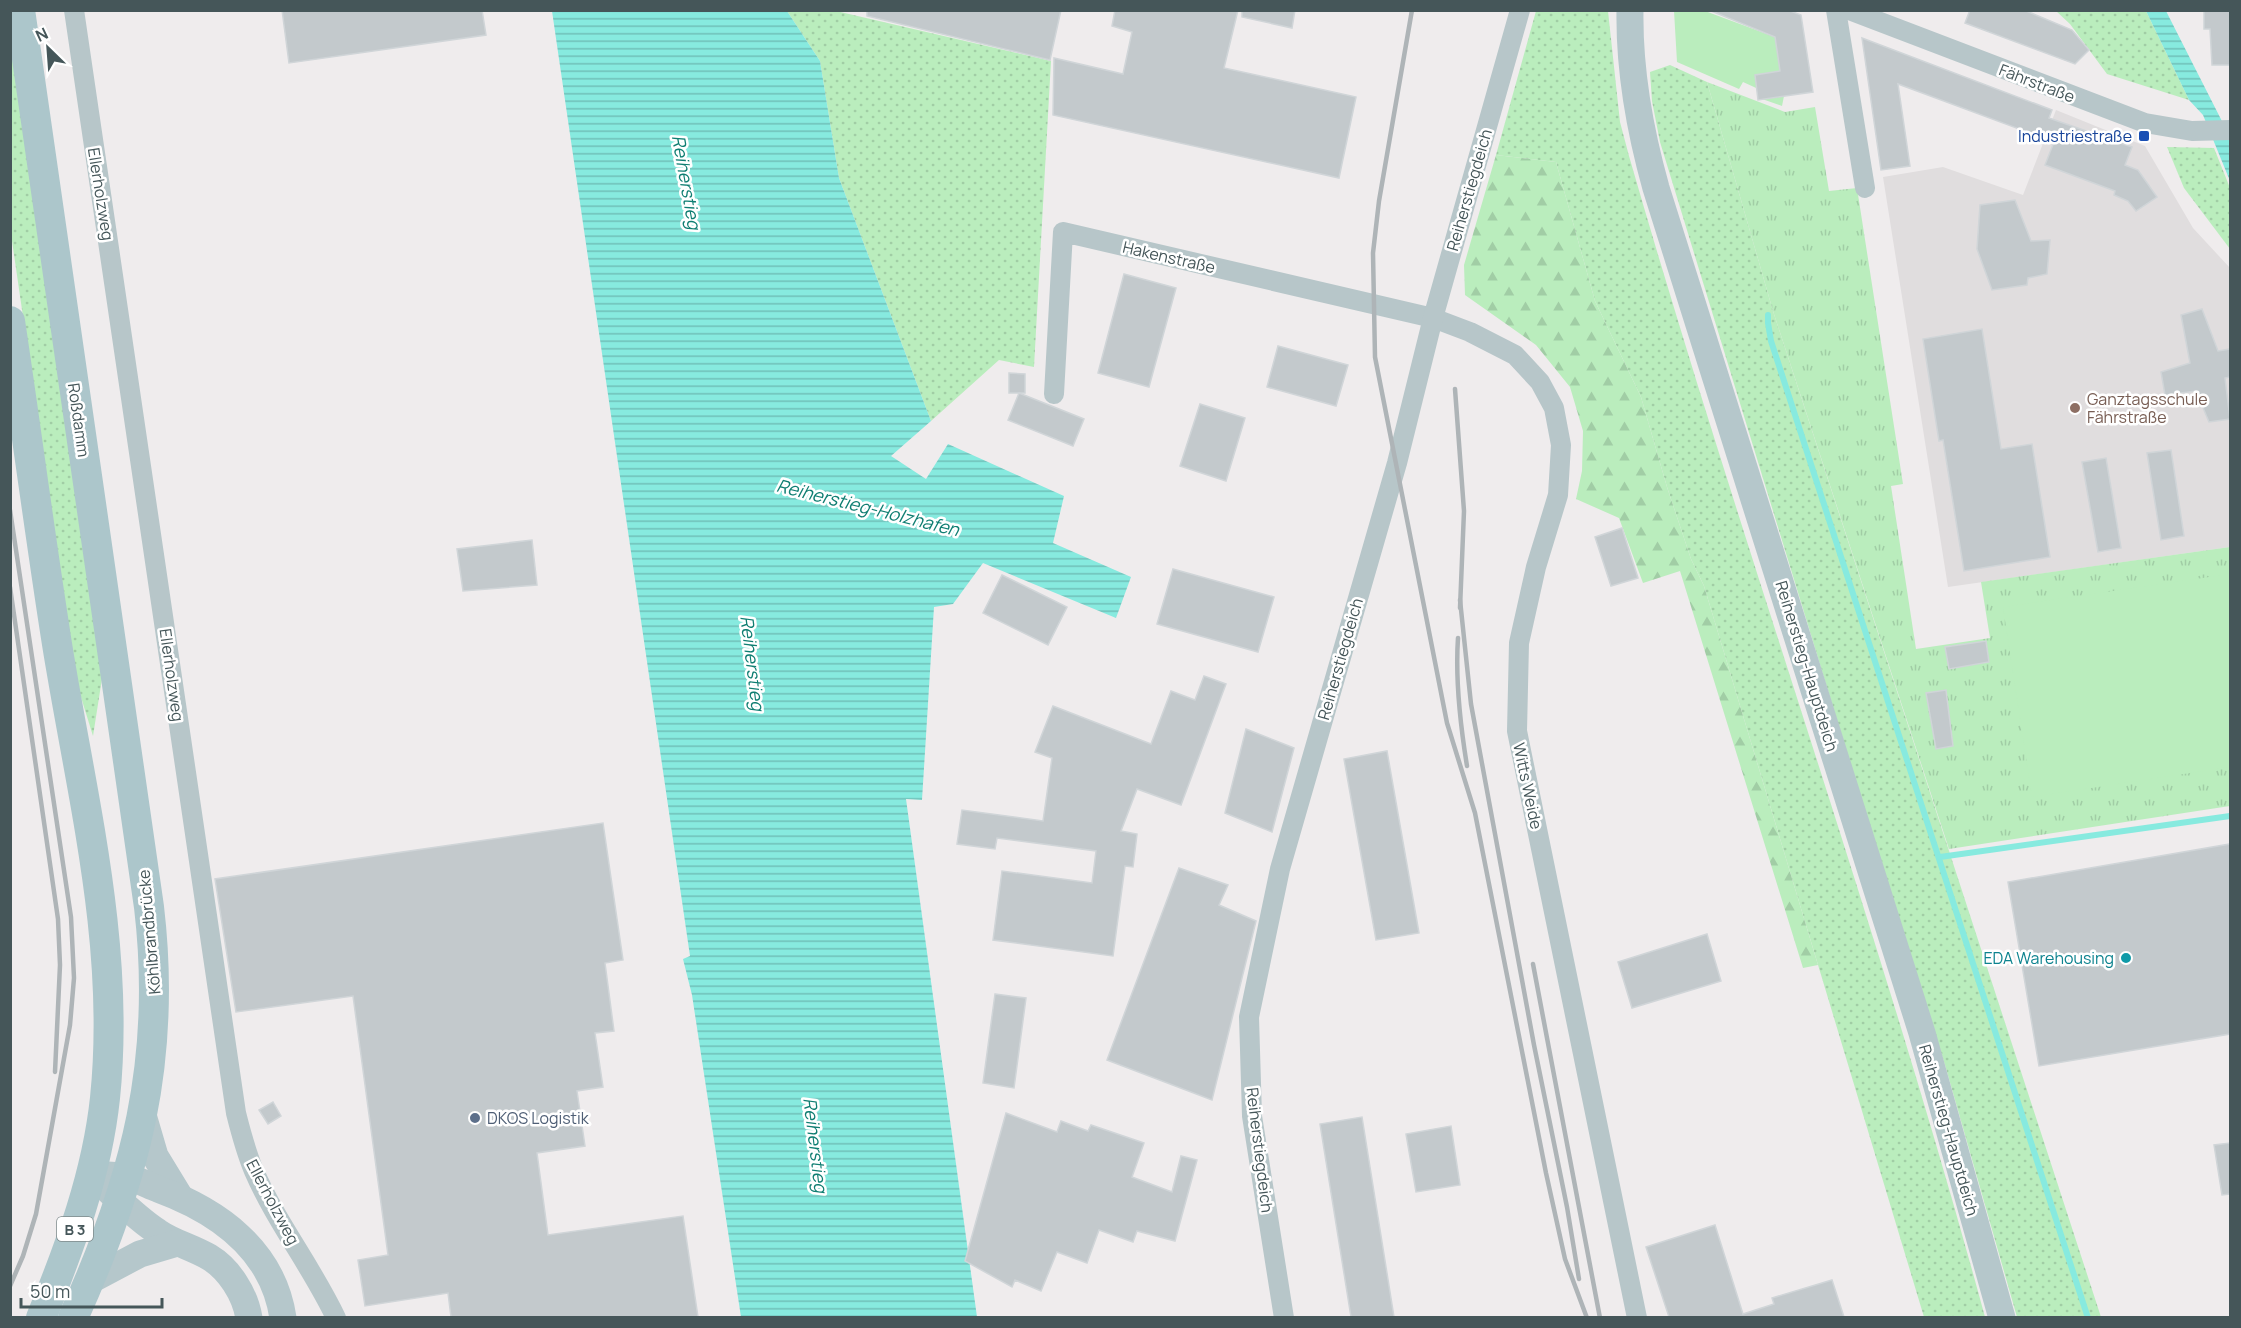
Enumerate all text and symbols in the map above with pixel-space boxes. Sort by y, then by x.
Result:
north arrow [18,18,78,78]
text: N [32,22,52,47]
street label: Fährstraße [1996,58,2078,108]
place label: Industriestraße [2018,125,2132,147]
street label: Reiherstiegdeich [1441,127,1497,253]
marker: Industriestraße [2137,129,2151,143]
water label: Reiherstieg [667,133,707,232]
street label: Ellerholzweg [83,146,119,242]
street label: Hakenstraße [1121,236,1217,278]
street label: Roßdamm [63,382,95,458]
place label: Ganztagsschule Fährstraße [2087,388,2208,428]
marker: Ganztagsschule Fährstraße [2068,401,2082,415]
water label: Reiherstieg-Holzhafen [774,473,963,542]
street label: Reiherstieg-Hauptdeich [1771,578,1843,754]
street label: Reiherstiegdeich [1312,596,1368,722]
water label: Reiherstieg [735,614,771,713]
street label: Ellerholzweg [155,627,189,723]
street label: Witts Weide [1508,741,1548,831]
street label: Köhlbrandbrücke [133,869,165,995]
place label: EDA Warehousing [1983,947,2114,969]
marker: EDA Warehousing [2119,951,2133,965]
street label: Reiherstieg-Hauptdeich [1914,1042,1984,1218]
street label: Reiherstiegdeich [1241,1086,1279,1214]
water label: Reiherstieg [798,1096,834,1195]
place label: DKOS Logistik [487,1107,590,1129]
marker: DKOS Logistik [468,1111,482,1125]
street label: Ellerholzweg [241,1155,305,1249]
road number: B 3 [57,1217,93,1241]
scale bar [21,1271,162,1309]
text: 50 m [30,1279,70,1303]

